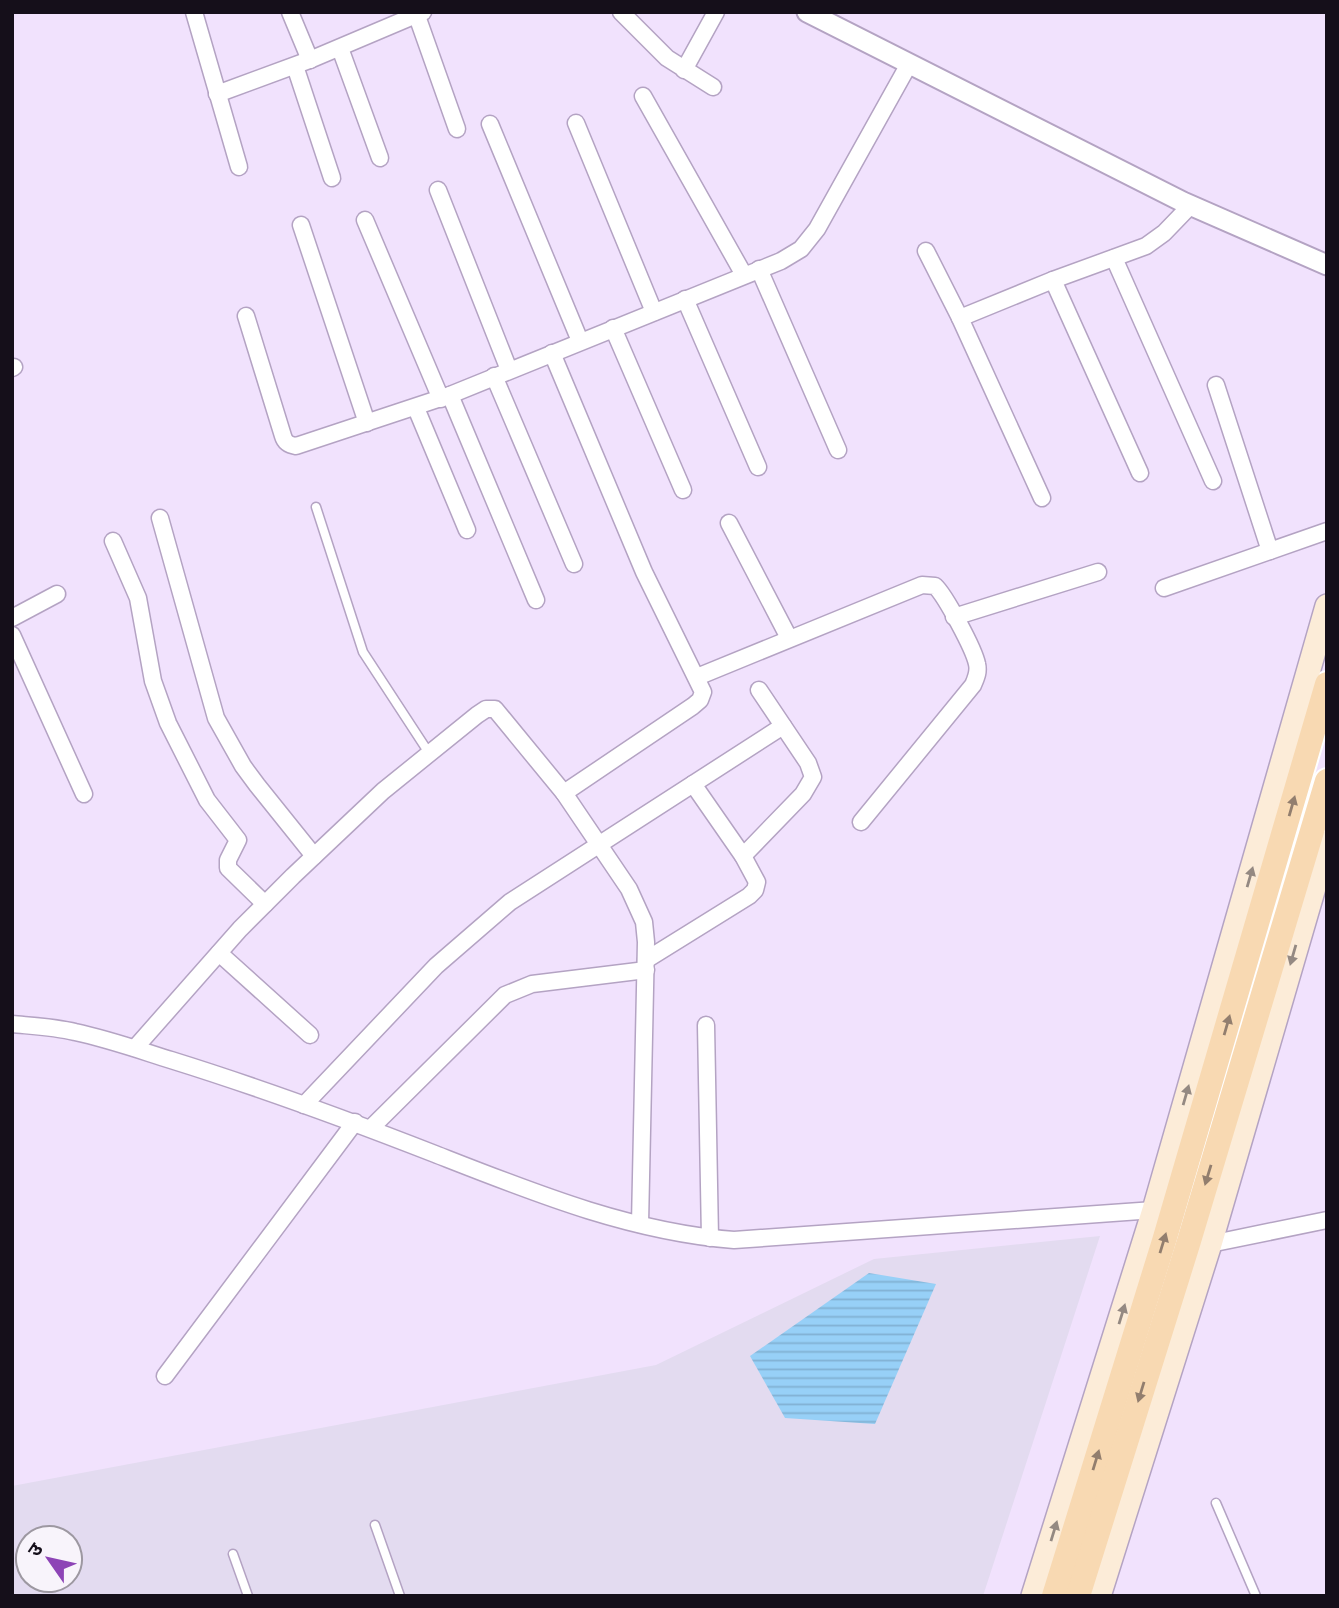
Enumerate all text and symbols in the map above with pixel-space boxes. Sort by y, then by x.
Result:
one-way arrow [1287,796,1297,817]
one-way arrow [1245,866,1255,887]
one-way arrow [1288,945,1298,966]
one-way arrow [1223,1014,1233,1035]
one-way arrow [1181,1084,1191,1105]
one-way arrow [1203,1165,1213,1186]
one-way arrow [1158,1232,1169,1253]
one-way arrow [1117,1303,1127,1324]
one-way arrow [1136,1382,1146,1403]
one-way arrow [1091,1450,1102,1471]
one-way arrow [1049,1520,1059,1541]
north arrow [14,1524,84,1594]
text: उ [23,1538,48,1560]

